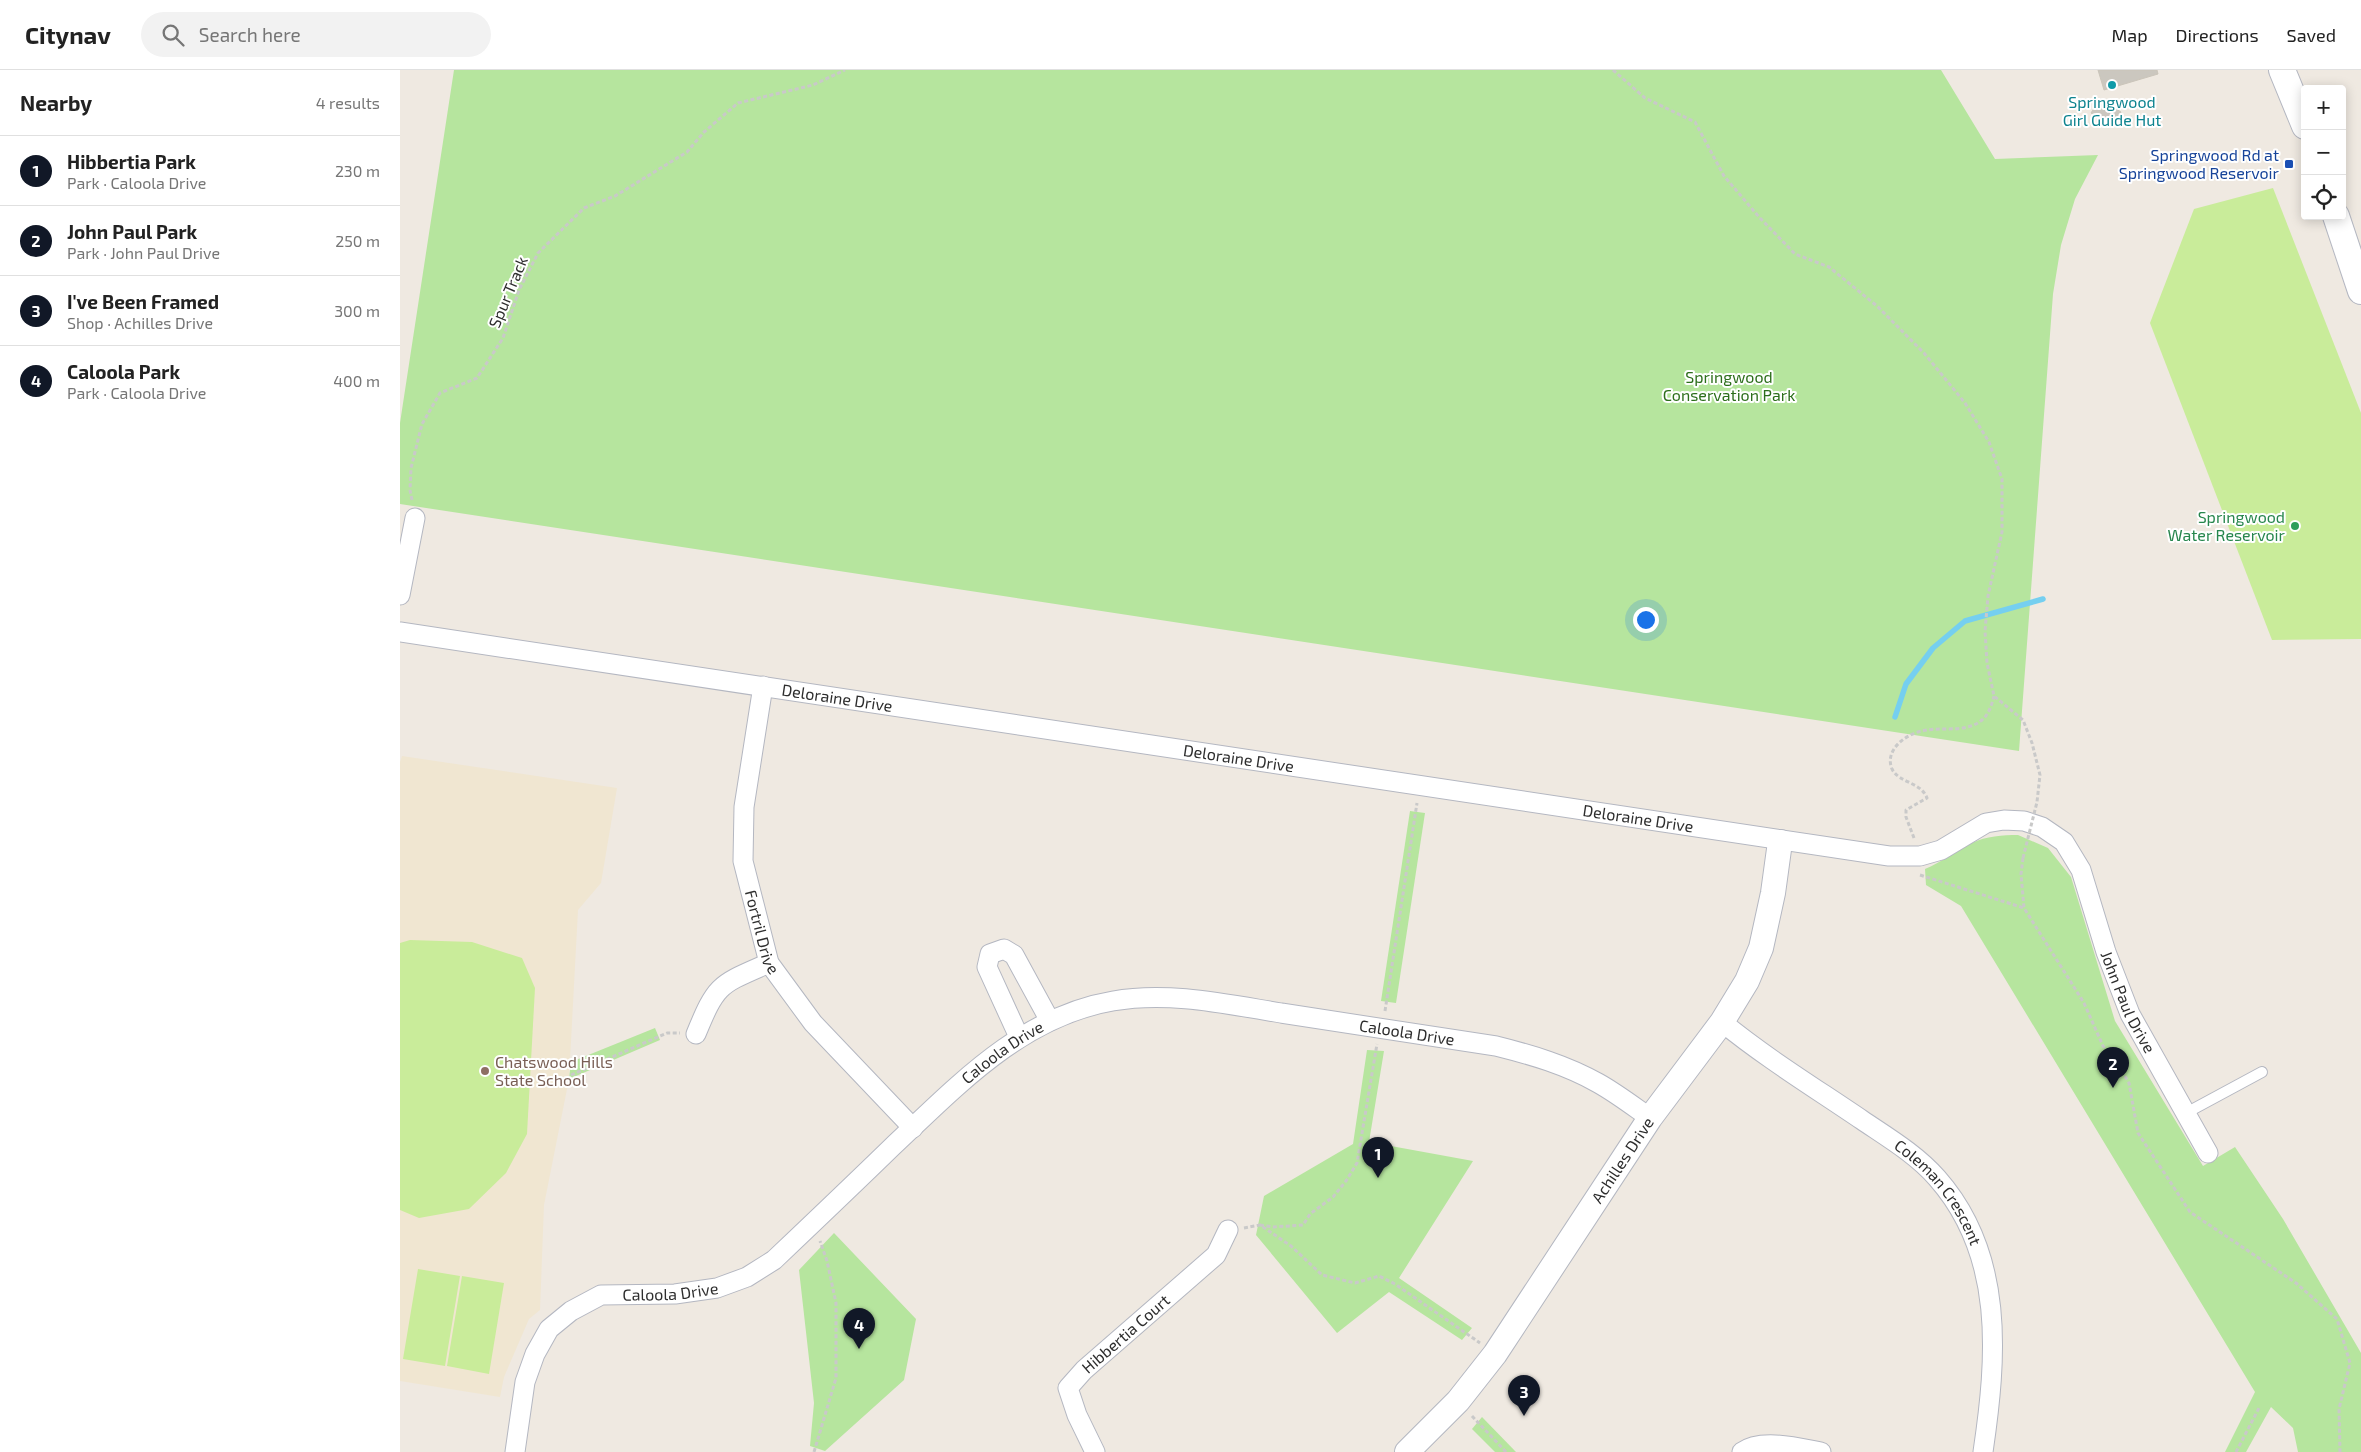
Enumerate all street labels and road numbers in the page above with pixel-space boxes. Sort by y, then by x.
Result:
street label: Spur Track [484,253,531,330]
street label: Deloraine Drive [780,680,894,715]
street label: Deloraine Drive [1182,740,1295,775]
street label: Deloraine Drive [1581,800,1695,835]
street label: Fortril Drive [742,888,784,978]
street label: John Paul Drive [2097,948,2160,1056]
street label: Caloola Drive [1358,1015,1456,1048]
street label: Caloola Drive [957,1016,1046,1087]
street label: Achilles Drive [1587,1113,1657,1206]
street label: Coleman Crescent [1891,1135,1986,1247]
street label: Caloola Drive [622,1278,719,1304]
street label: Hibbertia Court [1078,1290,1173,1377]

